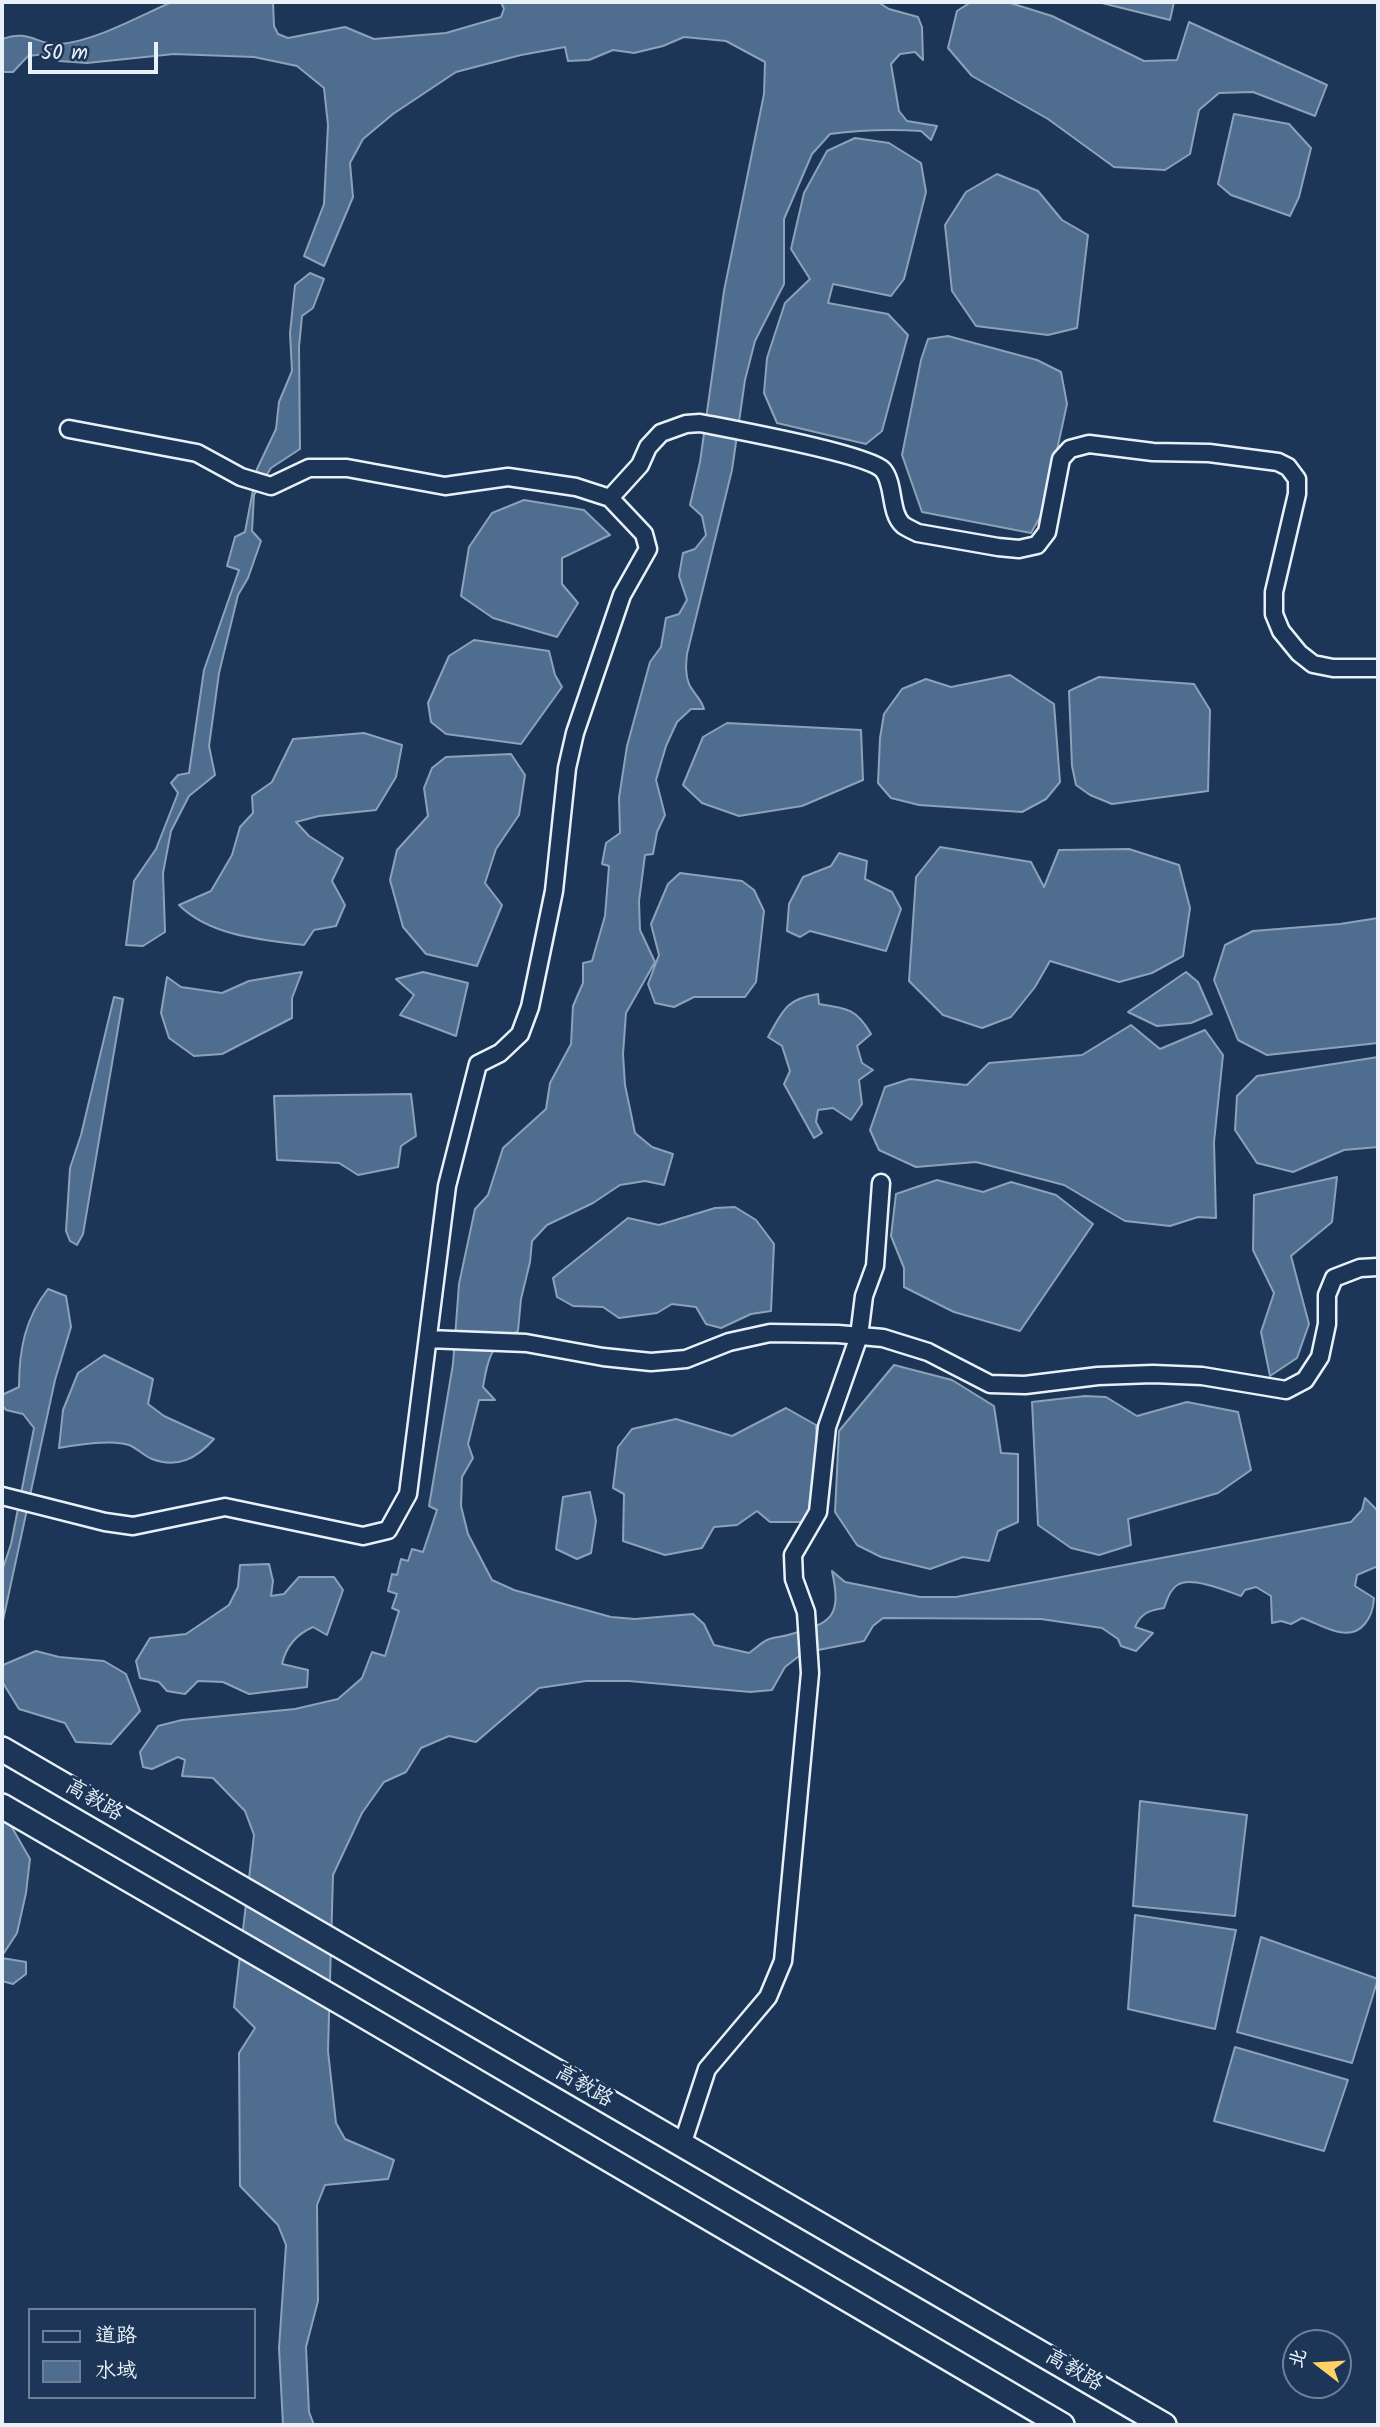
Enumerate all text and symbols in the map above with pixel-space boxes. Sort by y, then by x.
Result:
scale bar [32,28,161,72]
text: 50 m [41,37,88,70]
street label: 高教路 [59,1775,127,1829]
street label: 高教路 [549,2061,617,2115]
legend [28,2308,256,2399]
text: 道路 [95,2320,137,2353]
north arrow [1282,2329,1352,2399]
street label: 高教路 [1039,2345,1107,2399]
text: 北 [1282,2345,1316,2372]
text: 水域 [95,2355,137,2388]

